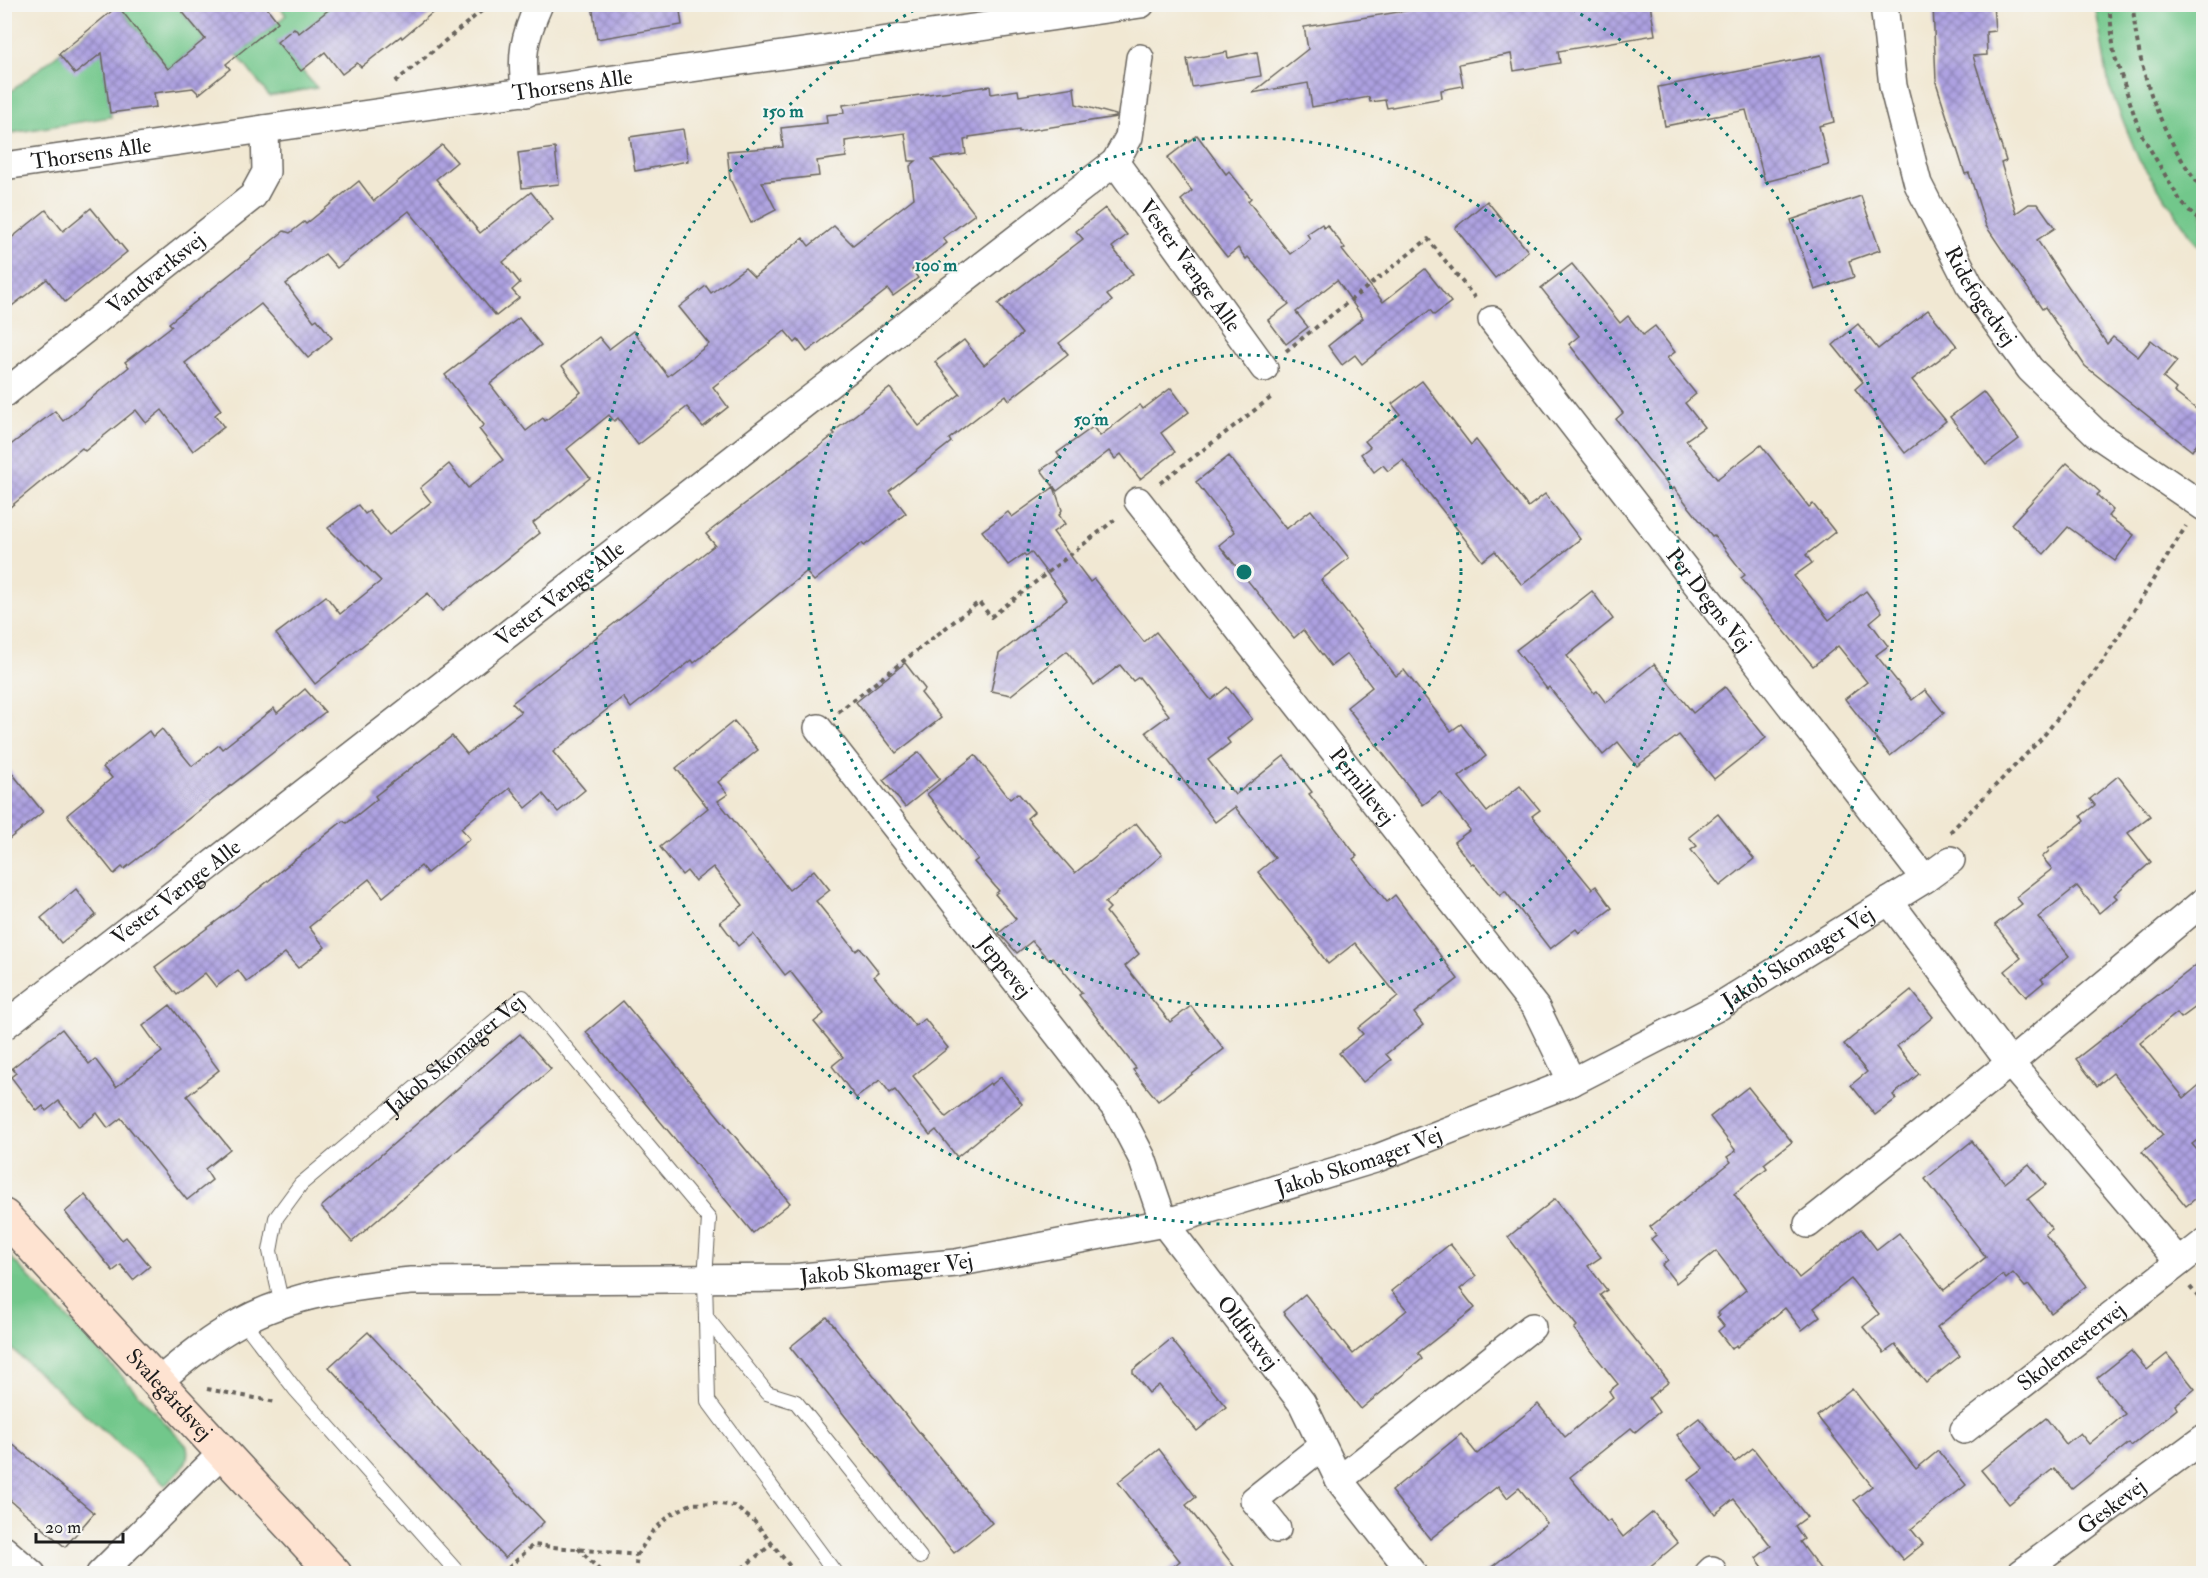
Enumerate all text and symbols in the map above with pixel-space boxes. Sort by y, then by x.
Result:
street label: Thorsens Alle [510,63,634,107]
text: 150 m [762,100,805,123]
street label: Thorsens Alle [29,131,153,176]
street label: Vester Vænge Alle [1133,194,1247,338]
street label: Vandværksvej [101,226,210,321]
street label: Ridefogedvej [1938,241,2023,351]
text: 100 m [915,254,958,277]
text: 50 m [1074,408,1109,431]
street label: Vester Vænge Alle [489,535,630,653]
street label: Per Degns Vej [1660,542,1758,657]
centre of rings [1234,562,1254,582]
street label: Pernillevej [1323,742,1401,831]
street label: Vester Vænge Alle [106,833,247,951]
street label: Jakob Skomager Vej [1716,900,1879,1016]
street label: Jeppevej [971,929,1038,1004]
street label: Jakob Skomager Vej [378,988,530,1122]
street label: Jakob Skomager Vej [1271,1120,1446,1203]
street label: Jakob Skomager Vej [797,1246,975,1291]
street label: Oldfuxvej [1211,1290,1285,1375]
street label: Skolemestervej [2011,1295,2131,1397]
street label: Svalegårdsvej [120,1343,218,1446]
street label: Geskevej [2072,1472,2151,1541]
scale bar [36,1506,123,1544]
text: 20 m [45,1516,81,1539]

